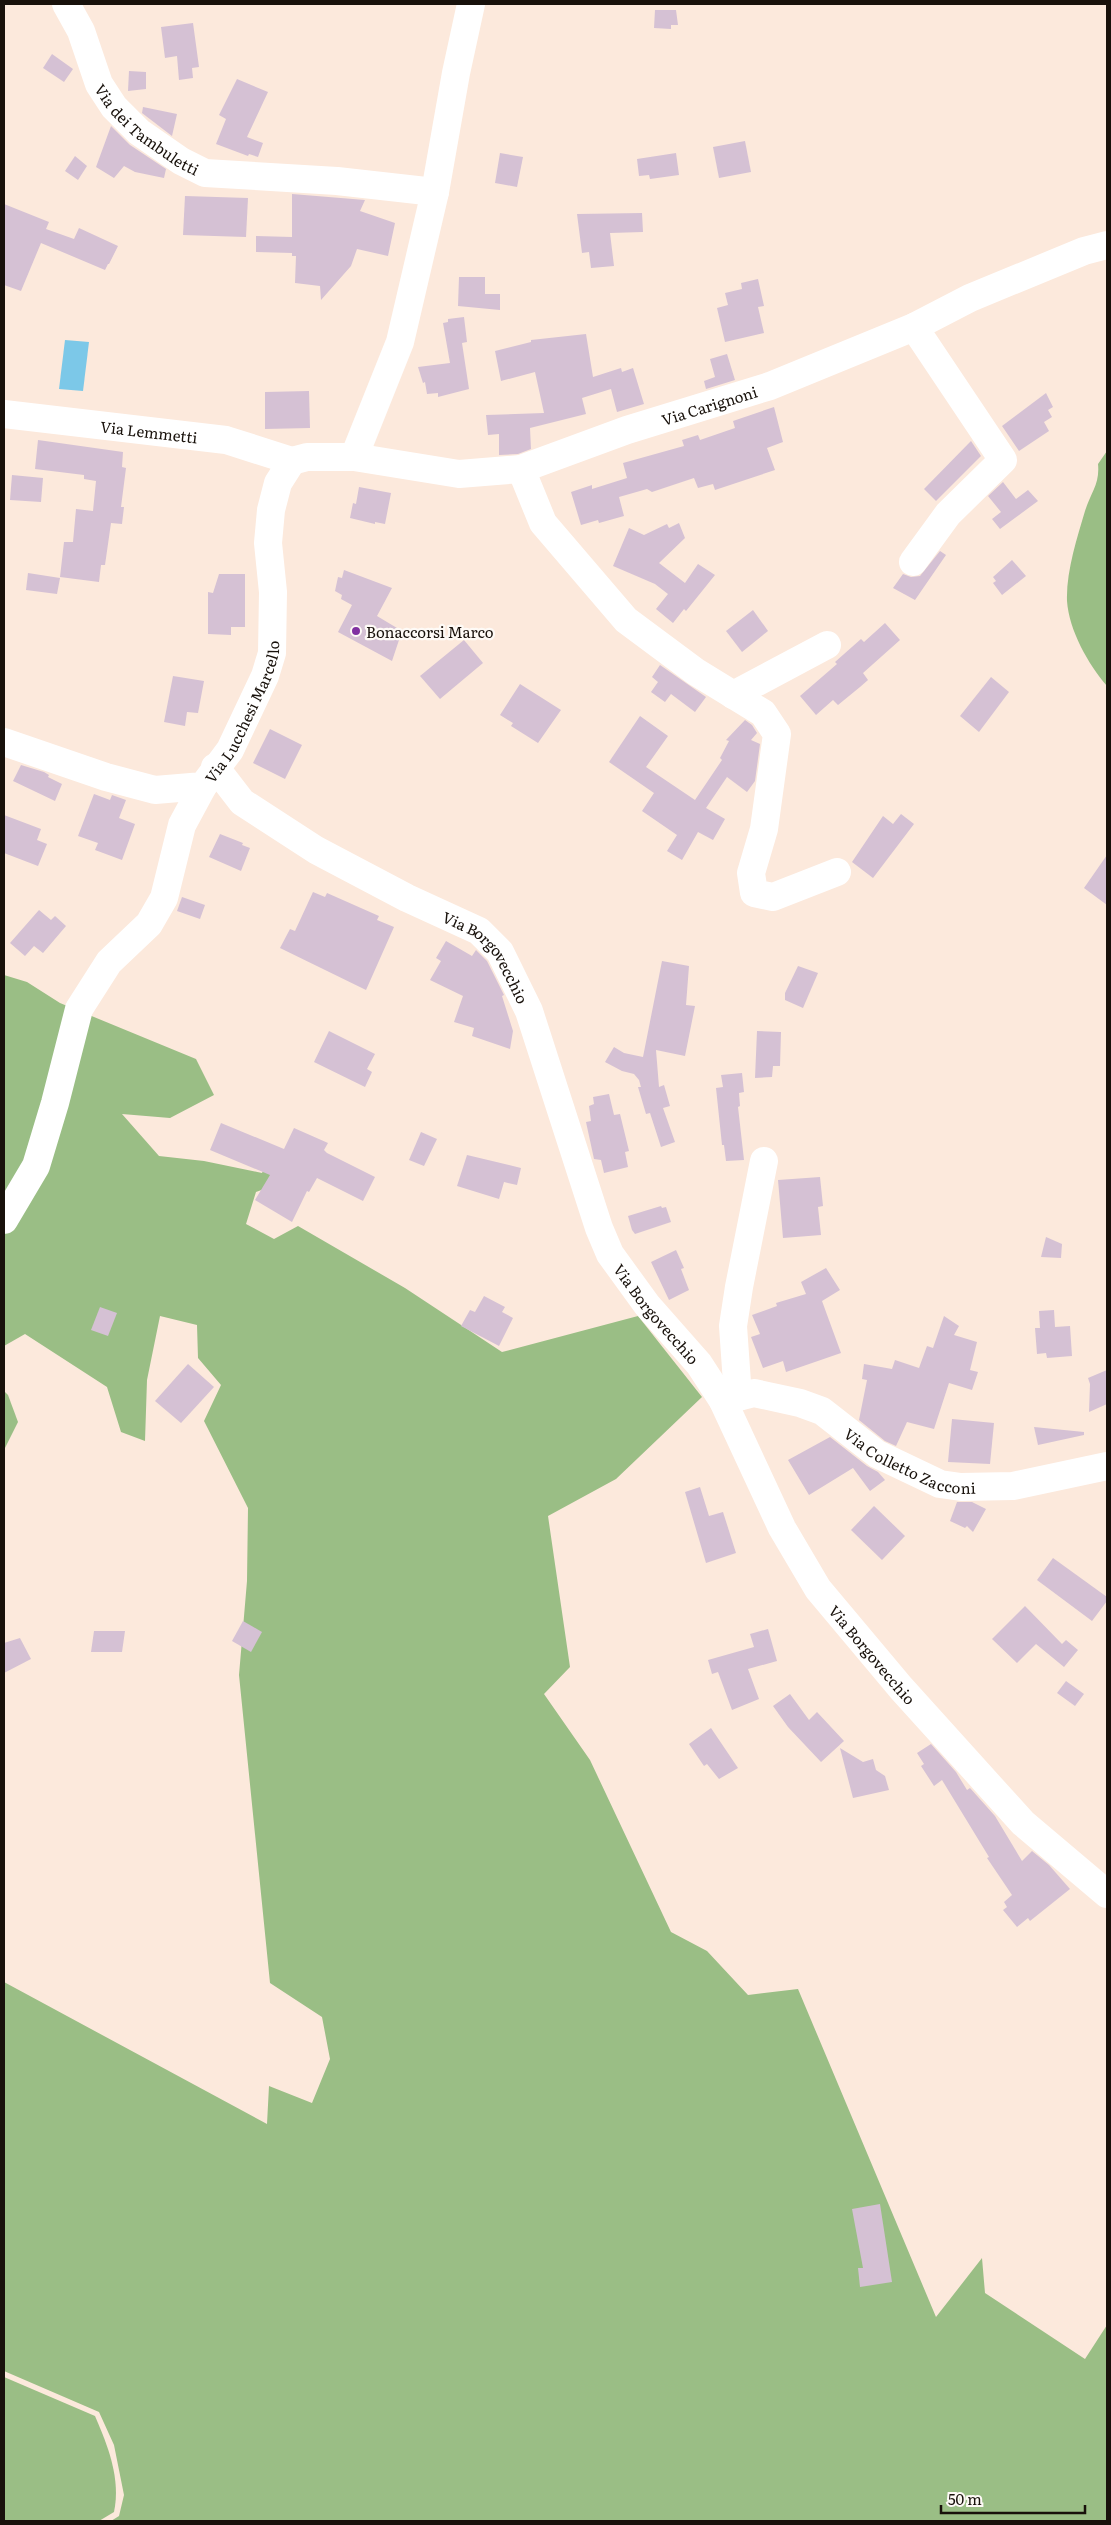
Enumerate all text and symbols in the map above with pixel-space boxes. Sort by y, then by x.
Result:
street label: Via dei Tambuletti [90,79,203,180]
street label: Via Carignoni [658,379,760,430]
street label: Via Lemmetti [99,414,199,448]
place label: Bonaccorsi Marco [366,620,494,643]
marker: Bonaccorsi Marco [350,625,362,637]
street label: Via Lucchesi Marcello [198,640,284,787]
street label: Via Borgovecchio [439,904,535,1007]
street label: Via Borgovecchio [609,1258,705,1369]
street label: Via Colletto Zacconi [840,1421,976,1499]
street label: Via Borgovecchio [824,1599,922,1709]
scale bar [941,2482,1085,2514]
text: 50 m [948,2487,982,2510]

